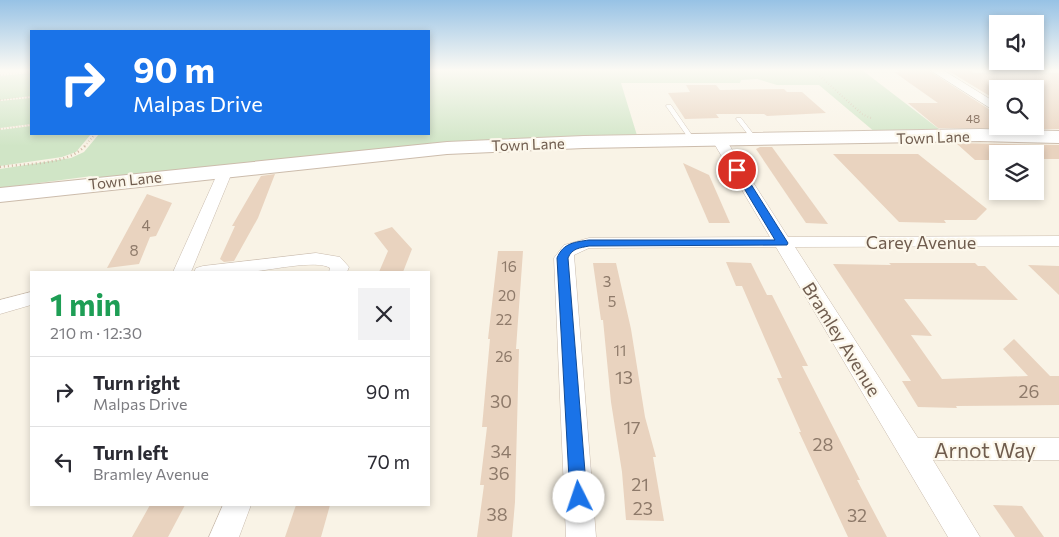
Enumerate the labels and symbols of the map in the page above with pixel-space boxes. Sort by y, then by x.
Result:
house number: 48 [966,111,980,125]
street label: Town Lane [896,127,970,147]
street label: Town Lane [491,134,565,154]
pin [716,149,758,191]
street label: Town Lane [87,167,163,193]
house number: 4 [142,216,151,234]
street label: Carey Avenue [866,231,976,253]
house number: 8 [129,241,139,259]
house number: 16 [501,257,517,275]
house number: 3 [603,272,611,290]
street label: Bramley Avenue [798,278,886,400]
house number: 20 [498,286,516,304]
house number: 5 [608,292,616,310]
house number: 22 [496,310,512,328]
house number: 11 [614,341,626,359]
house number: 26 [495,347,513,365]
house number: 13 [615,366,633,388]
house number: 26 [1019,380,1039,402]
house number: 30 [490,390,512,412]
house number: 17 [623,416,641,438]
house number: 28 [813,433,834,455]
street label: Arnot Way [934,437,1036,462]
house number: 34 [490,440,512,462]
house number: 36 [488,462,510,484]
position arrow [552,470,604,522]
house number: 21 [631,473,649,495]
house number: 23 [633,497,653,519]
house number: 38 [486,503,508,525]
house number: 32 [847,504,867,526]

